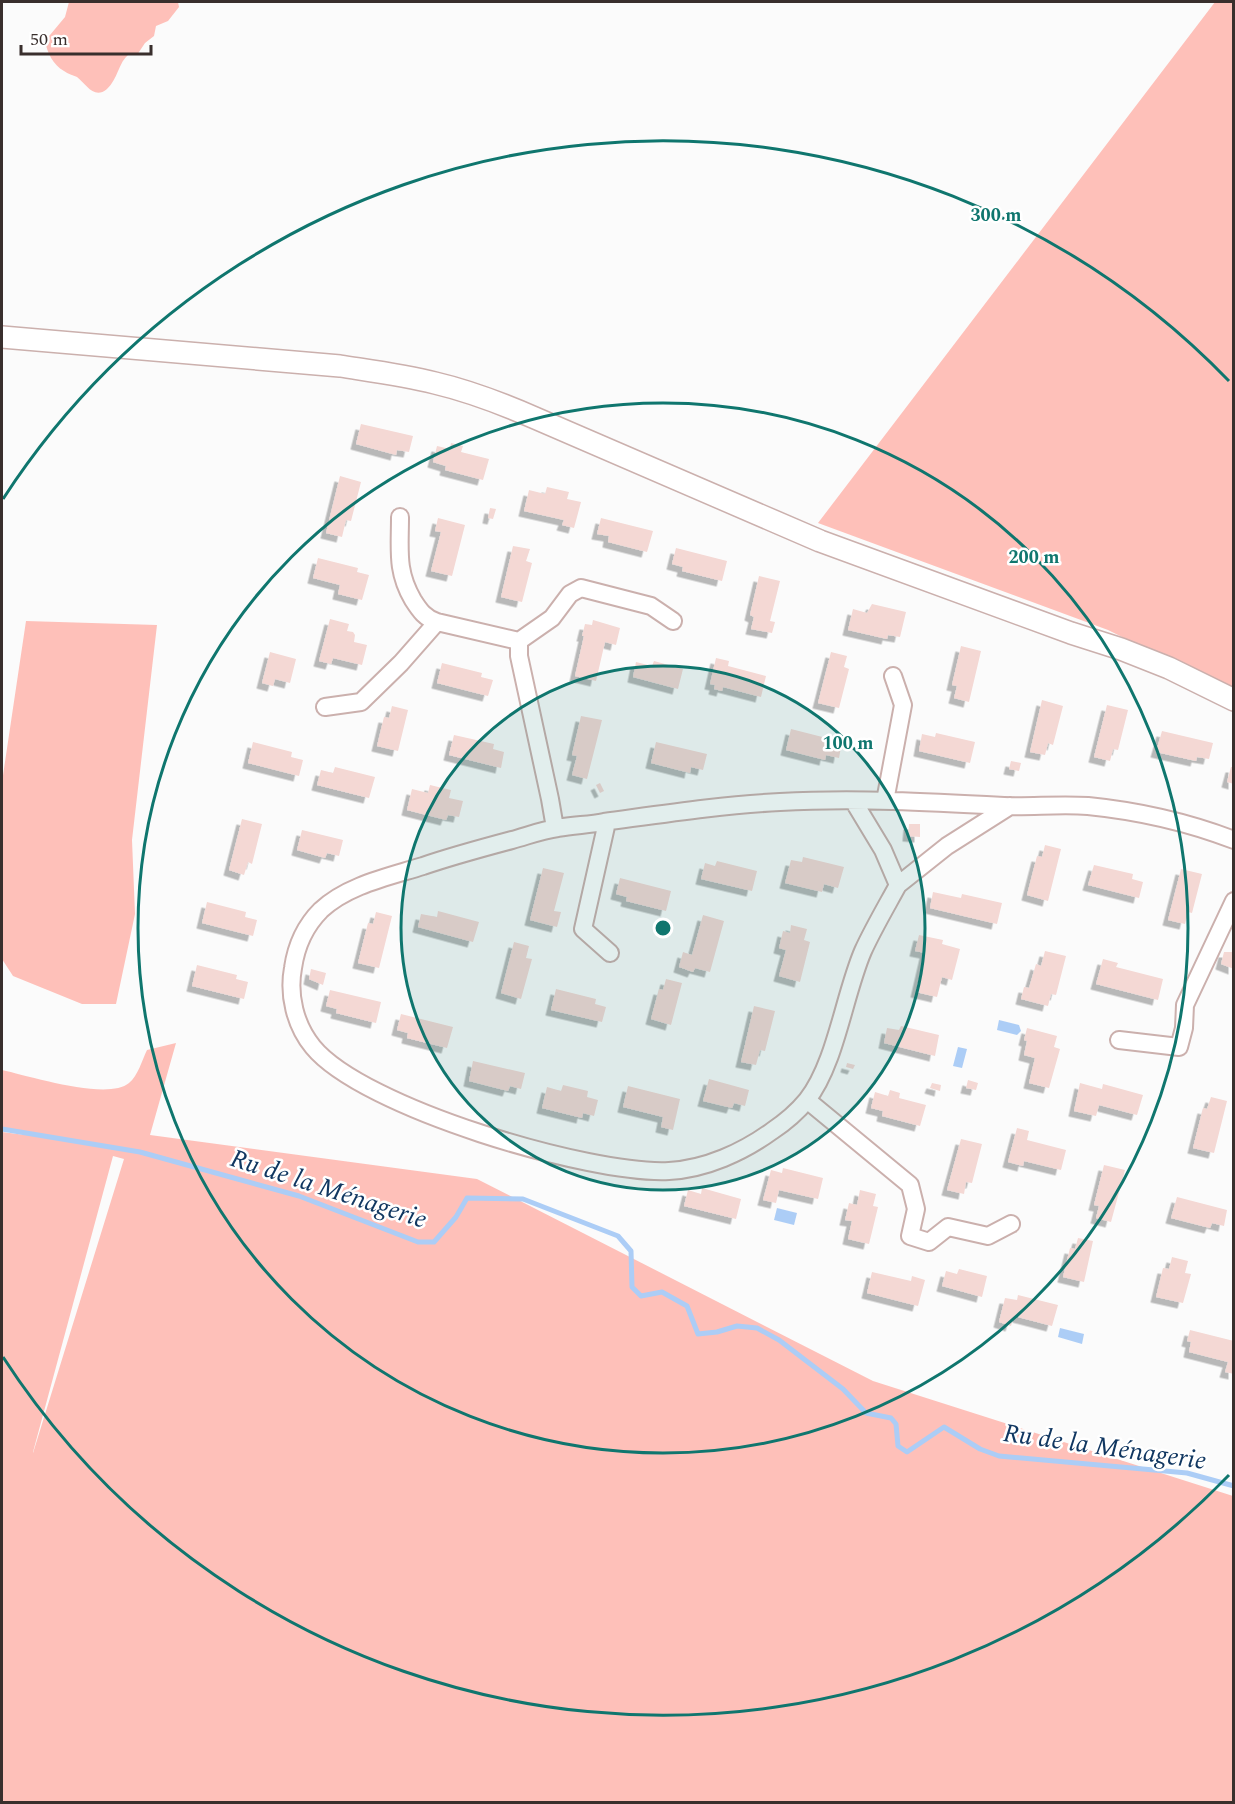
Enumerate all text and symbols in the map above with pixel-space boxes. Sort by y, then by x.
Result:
scale bar [21,18,152,56]
text: 50 m [30,26,68,53]
text: 300 m [970,202,1022,229]
text: 200 m [1008,544,1060,571]
text: 100 m [822,730,874,757]
centre of rings [653,918,673,938]
water label: Ru de la Ménagerie [225,1138,432,1240]
water label: Ru de la Ménagerie [1001,1413,1209,1481]

